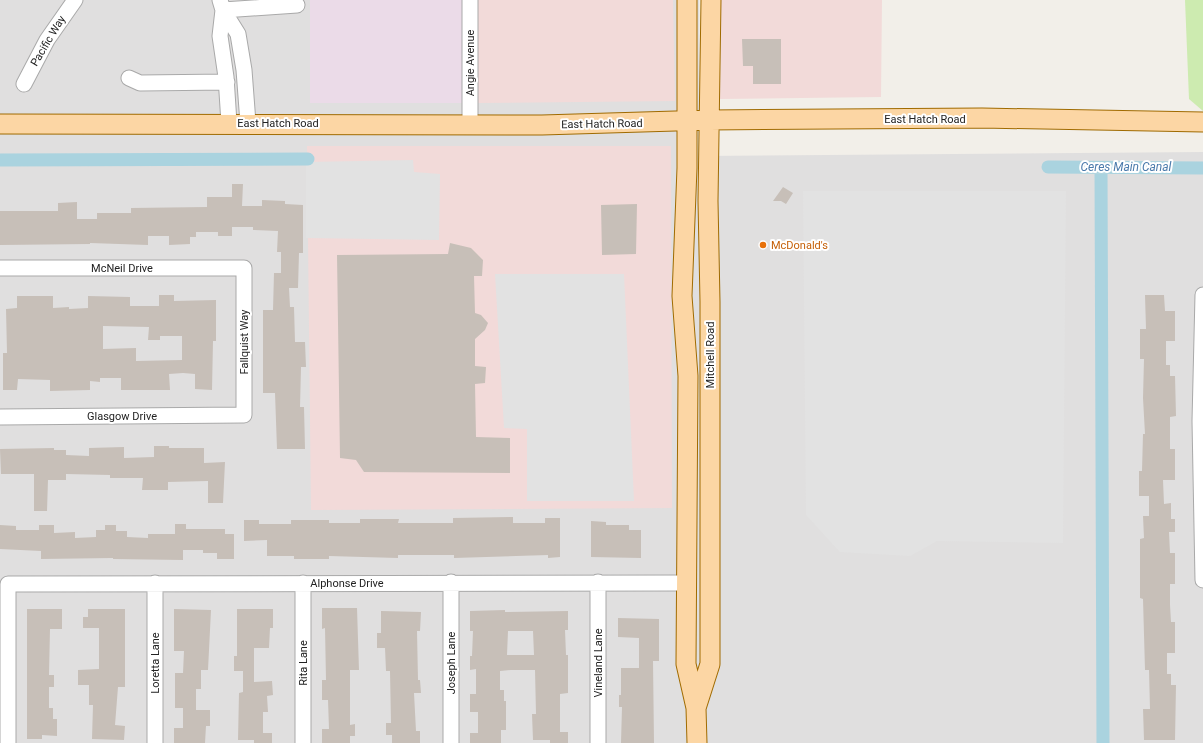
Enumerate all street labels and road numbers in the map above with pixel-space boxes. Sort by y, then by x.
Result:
street label: Pacific Way [28,13,69,69]
street label: Angie Avenue [464,30,477,96]
street label: East Hatch Road [884,113,966,126]
street label: East Hatch Road [237,117,319,130]
street label: East Hatch Road [561,117,643,131]
street label: McNeil Drive [91,262,153,275]
street label: Fallquist Way [238,309,251,374]
street label: Mitchell Road [704,322,717,388]
street label: Glasgow Drive [87,410,157,423]
street label: Alphonse Drive [310,577,384,590]
street label: Vineland Lane [592,628,605,698]
street label: Loretta Lane [149,632,162,694]
street label: Joseph Lane [445,632,458,694]
street label: Rita Lane [297,640,310,686]

